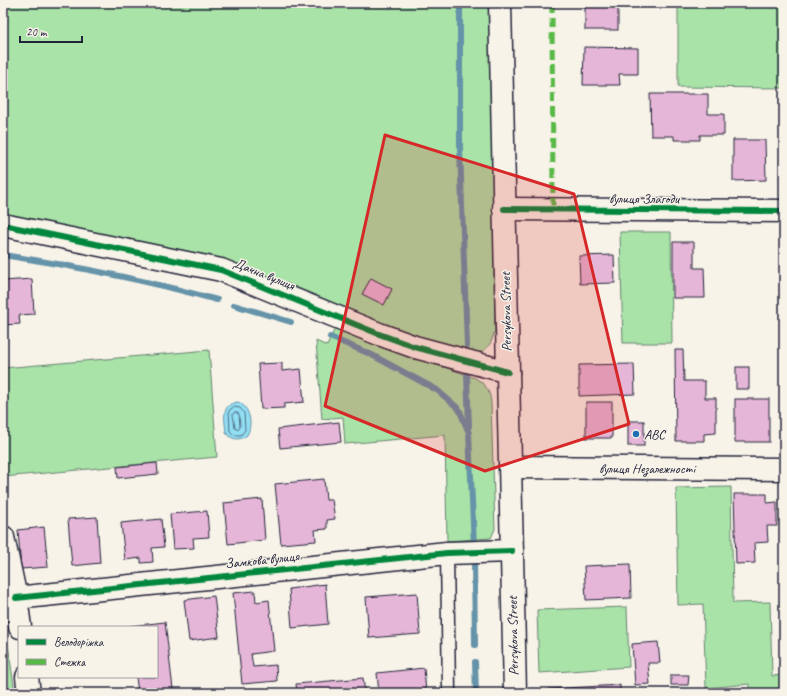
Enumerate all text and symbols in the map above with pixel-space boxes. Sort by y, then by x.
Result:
scale bar [20,18,82,44]
text: 20 m [26,24,48,40]
street label: вулиця Злагоди [609,190,681,207]
street label: Дачна вулиця [231,254,298,294]
street label: Persykova Street [497,271,515,352]
place label: ABC [644,426,667,443]
marker: ABC [631,429,641,439]
street label: вулиця Незалежності [599,460,697,477]
street label: Замкова вулиця [224,548,301,572]
street label: Persykova Street [504,595,522,676]
legend [18,626,158,678]
text: Велодоріжка [54,634,104,650]
text: Стежка [54,654,86,670]

